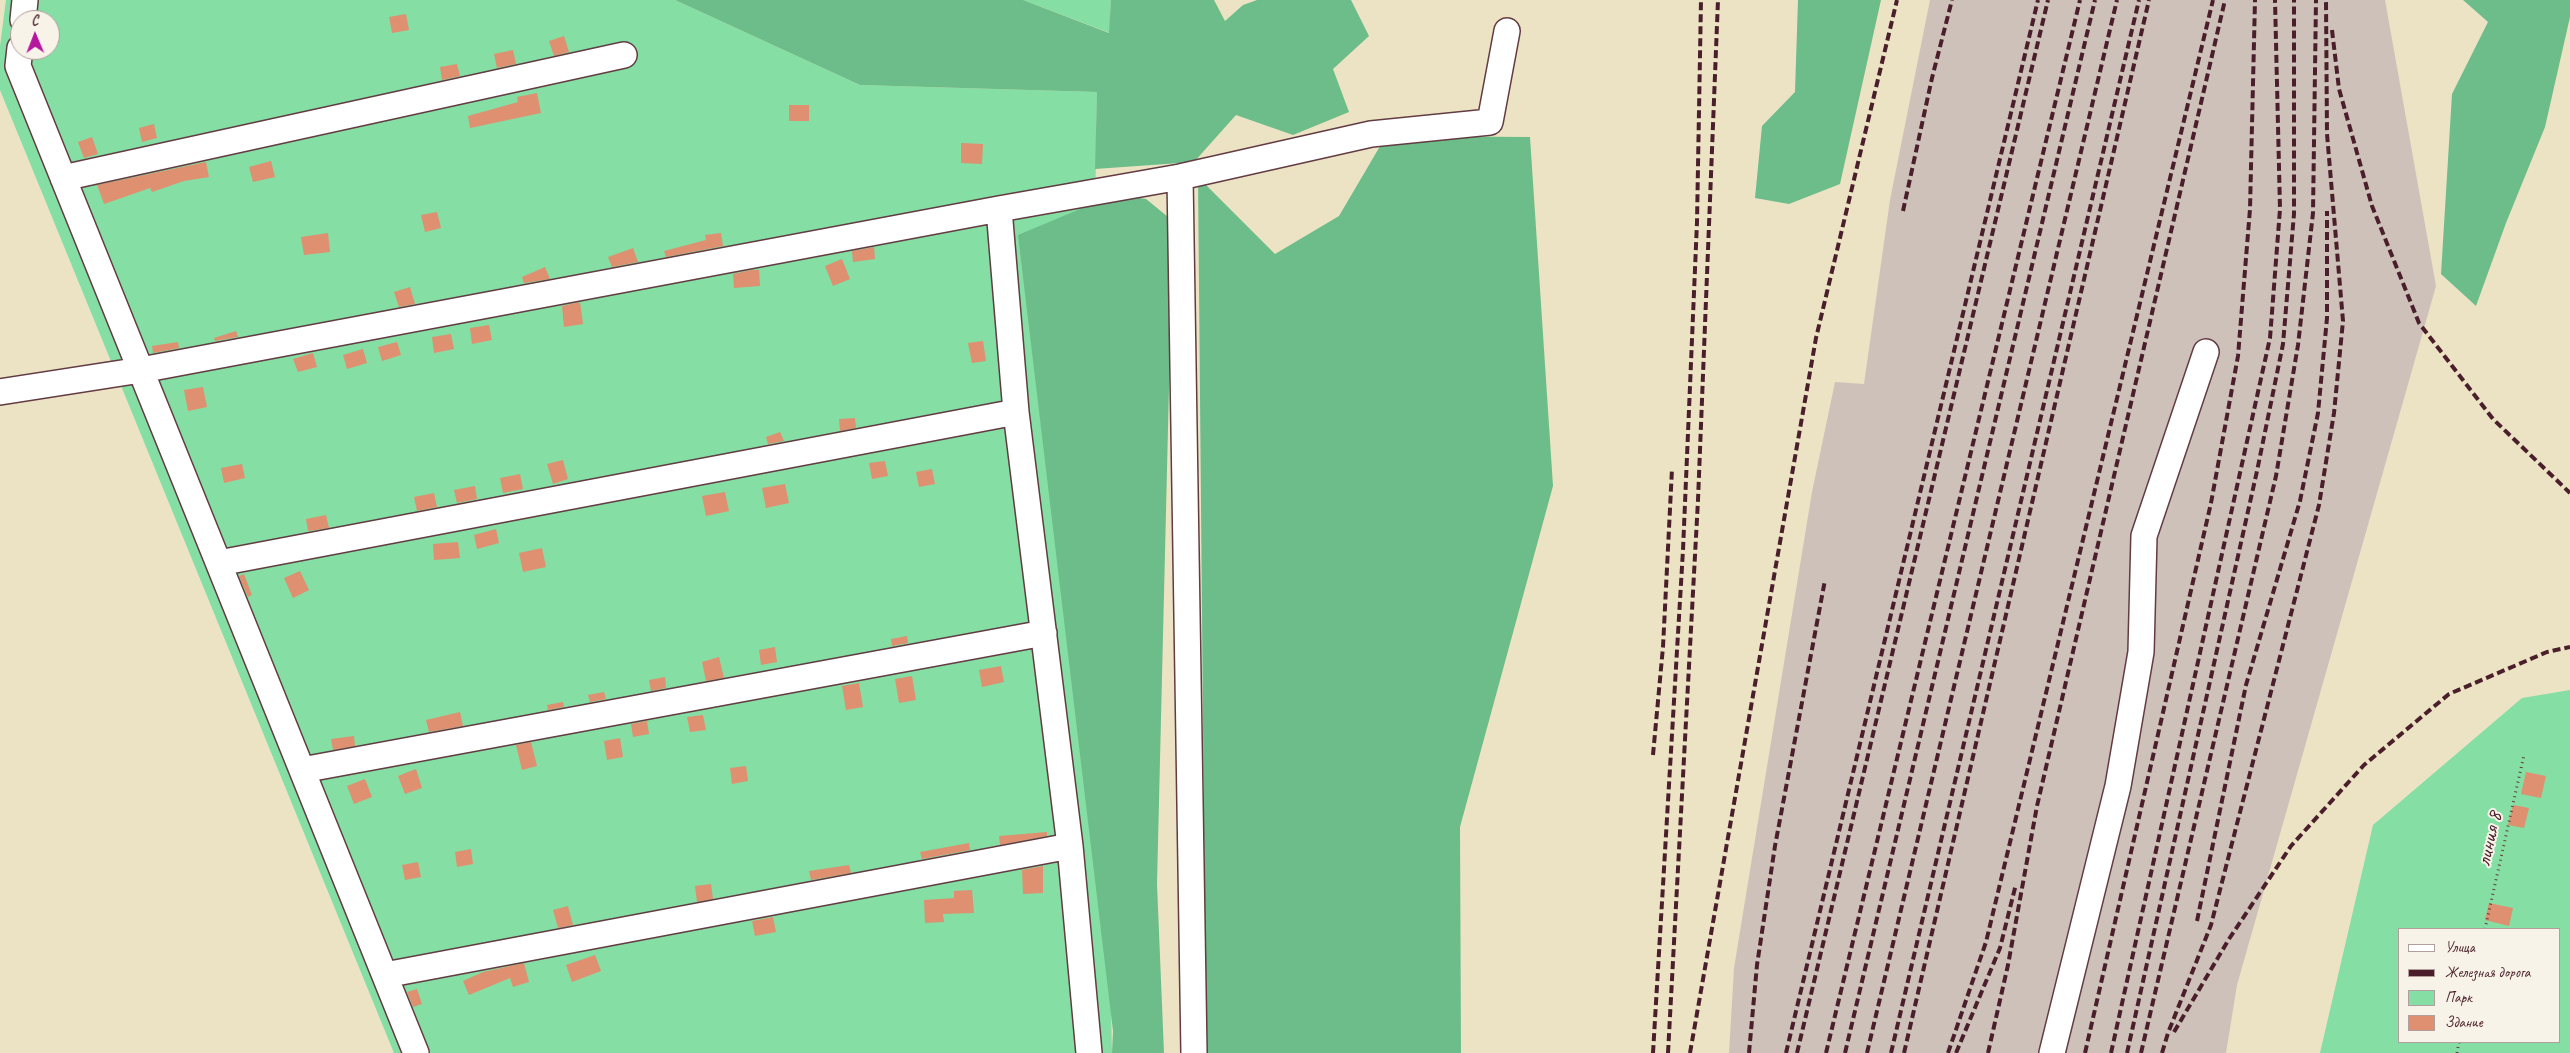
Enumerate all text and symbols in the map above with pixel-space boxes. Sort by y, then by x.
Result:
north arrow [10,10,60,60]
text: С [31,12,38,29]
street label: линия 8 [2472,810,2508,868]
legend [2398,928,2560,1043]
text: Улица [2445,938,2475,957]
text: Железная дорога [2445,963,2530,982]
text: Парк [2445,988,2472,1007]
text: Здание [2445,1013,2483,1032]

